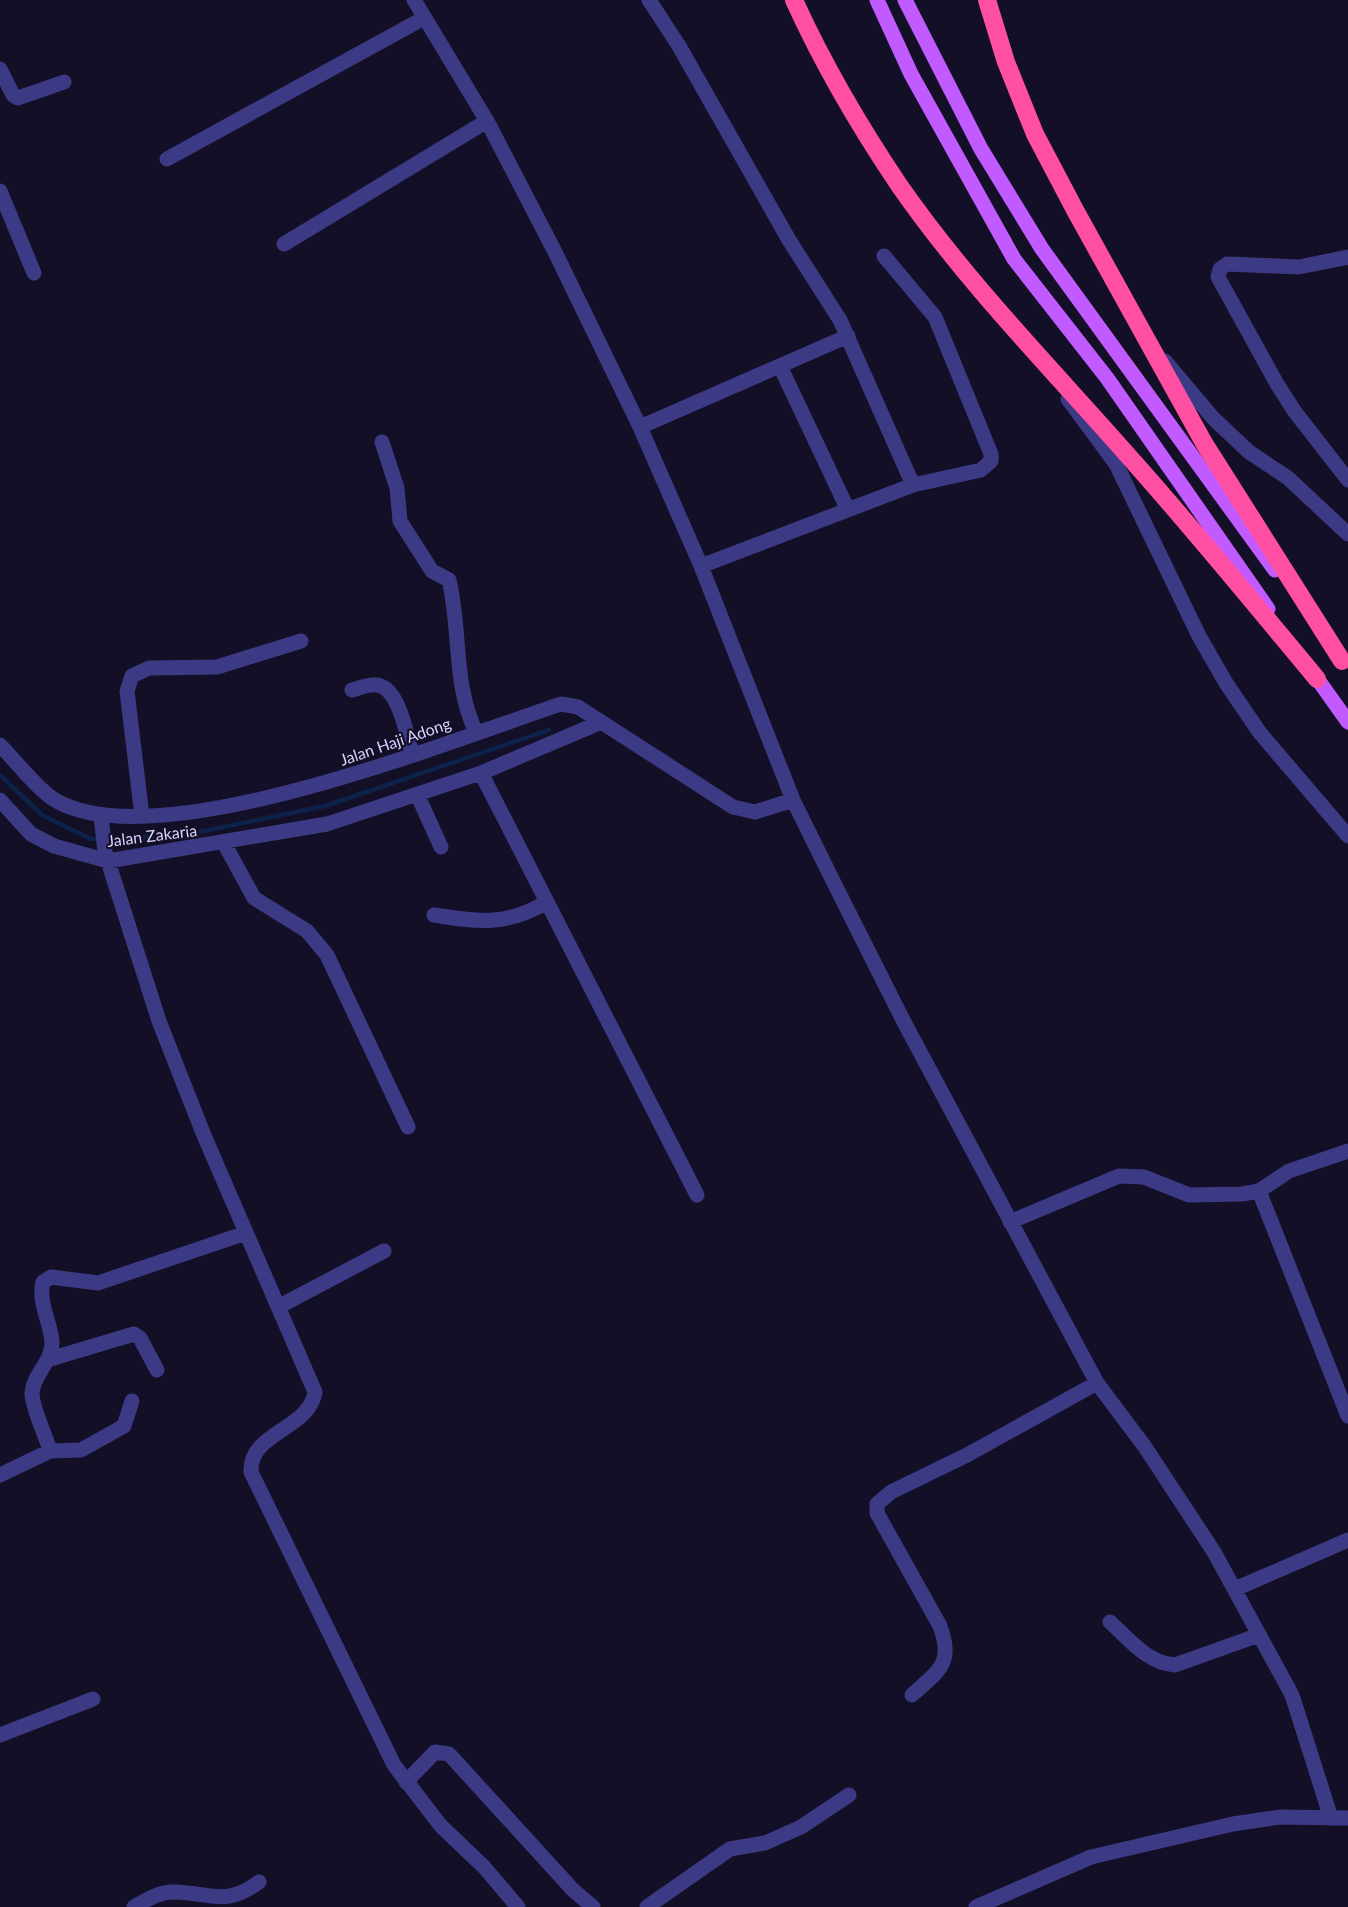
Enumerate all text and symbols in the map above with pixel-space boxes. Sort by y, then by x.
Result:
street label: Jalan Haji Adong [337,713,453,769]
street label: Jalan Zakaria [106,820,198,850]

